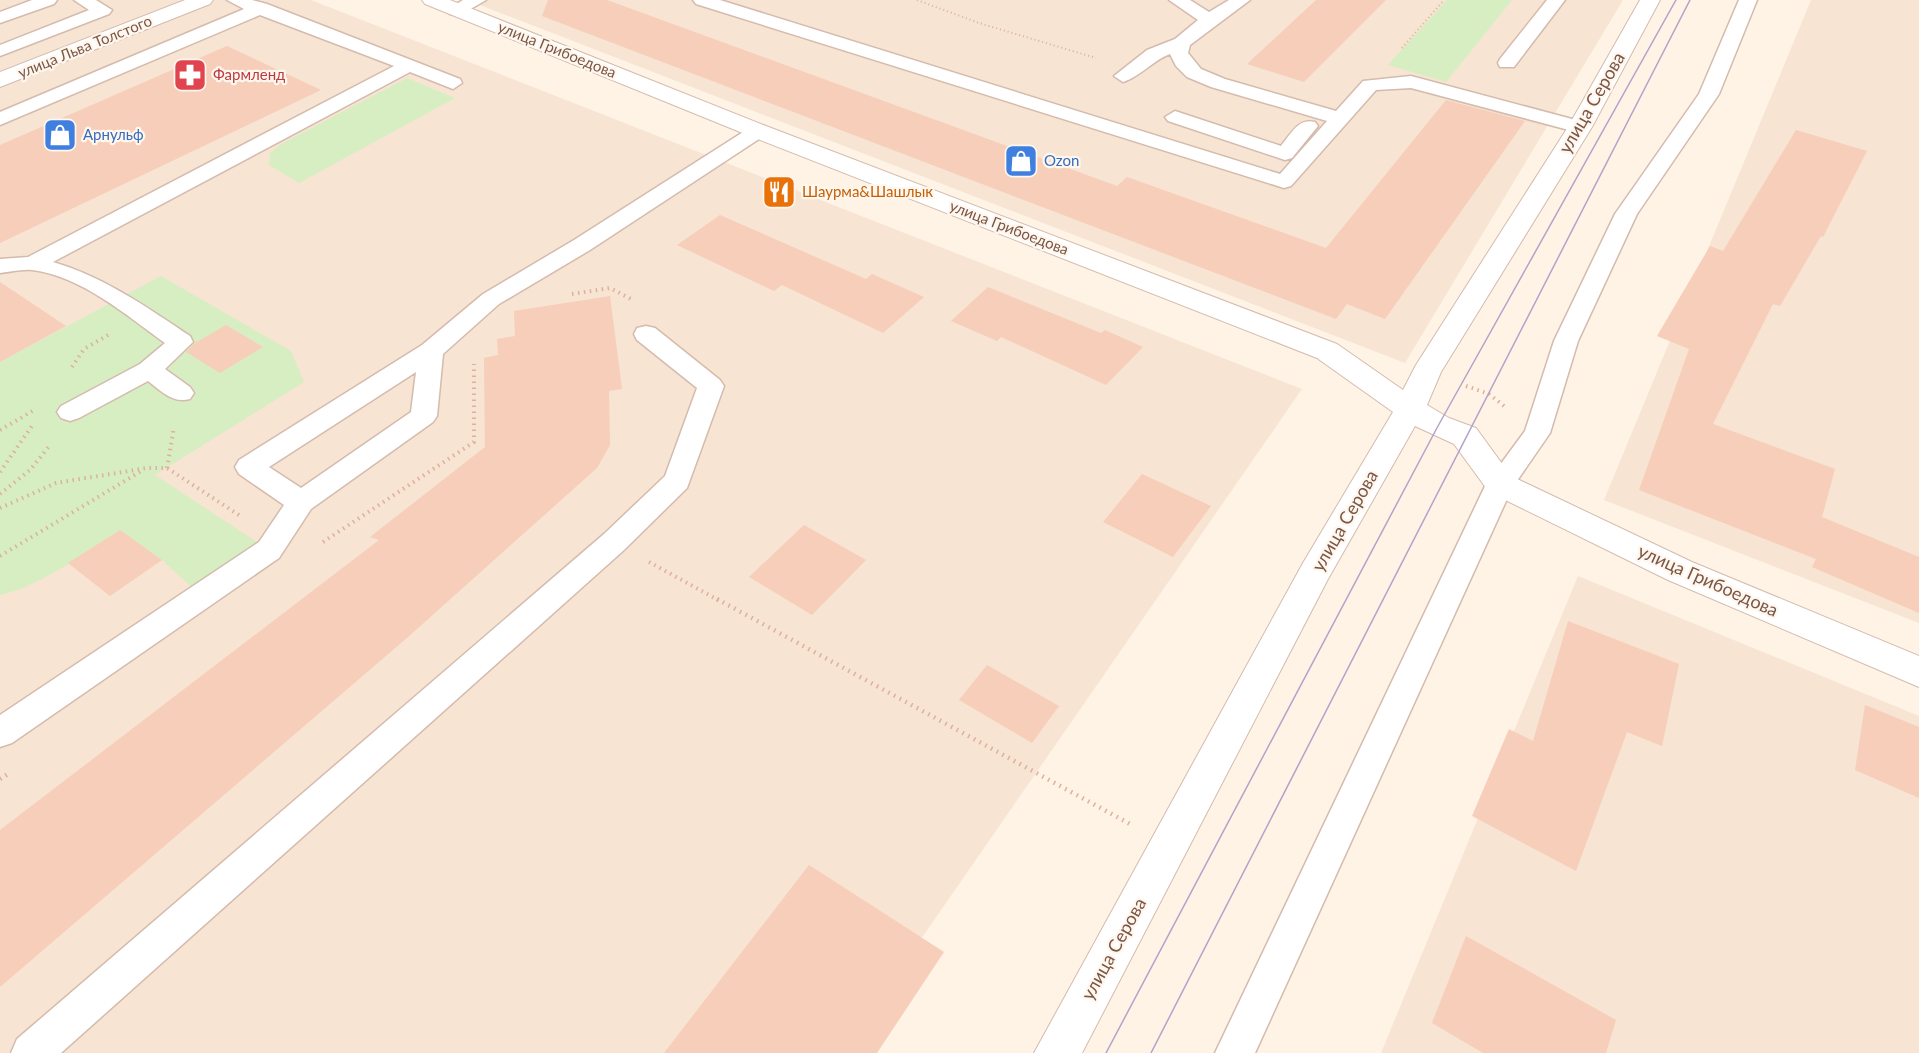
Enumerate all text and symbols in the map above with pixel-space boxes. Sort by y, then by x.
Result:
street label: улица Льва Толстого [15,11,154,81]
street label: улица Грибоедова [496,17,619,81]
street label: улица Серова [1553,48,1629,157]
pharmacy icon: Фармленд [172,57,208,93]
place label: Фармленд [213,65,285,83]
shop icon: Арнульф [42,117,78,153]
place label: Арнульф [83,125,144,143]
shop icon: Ozon [1003,143,1039,179]
place label: Ozon [1044,151,1079,169]
restaurant icon: Шаурма&Шашлык [761,174,797,210]
place label: Шаурма&Шашлык [802,182,933,200]
street label: улица Грибоедова [947,196,1071,258]
street label: улица Серова [1306,466,1382,575]
street label: улица Грибоедова [1635,539,1782,621]
street label: улица Серова [1076,894,1150,1003]

